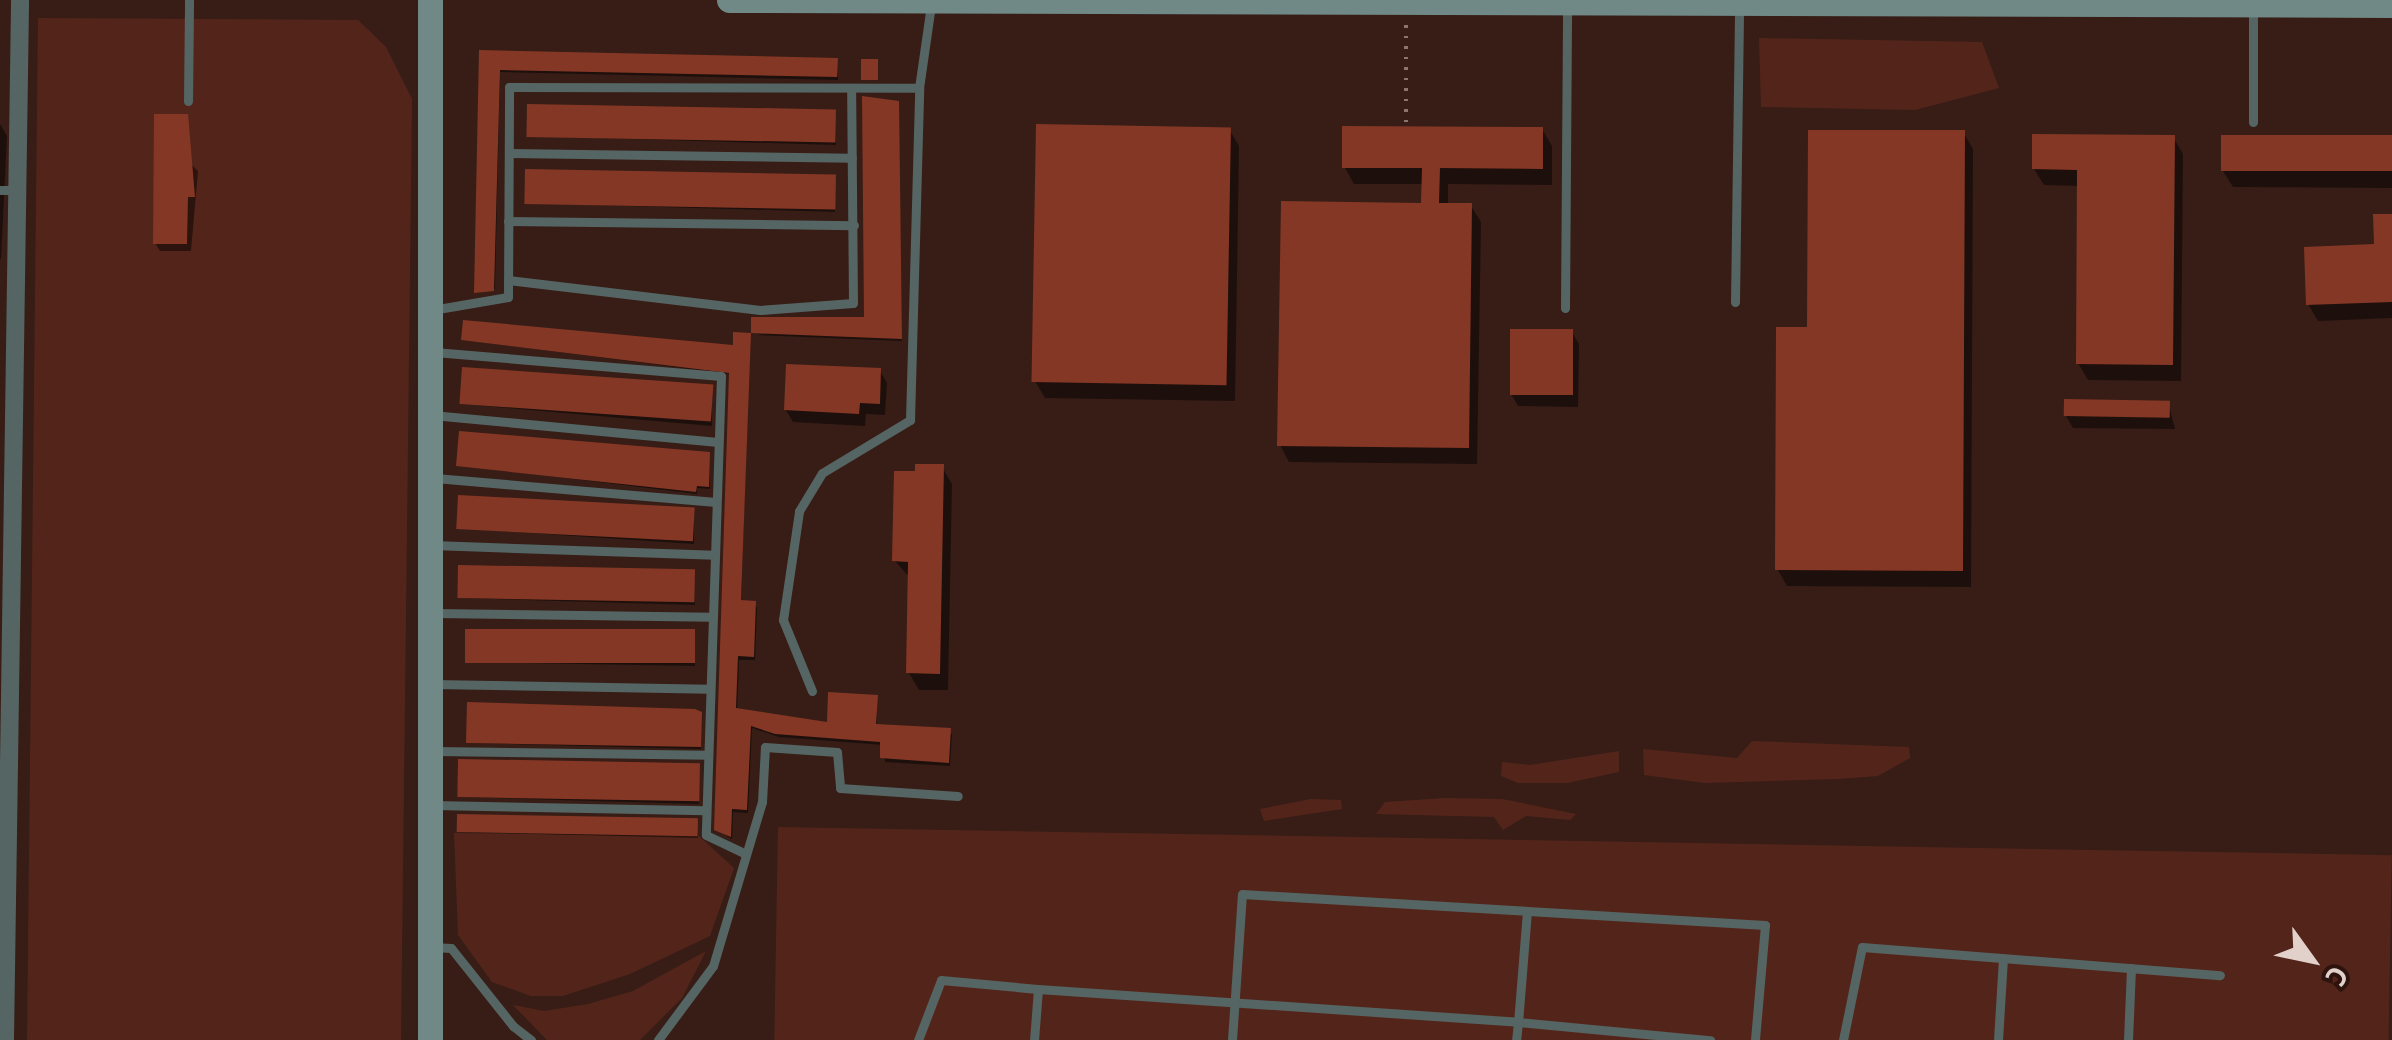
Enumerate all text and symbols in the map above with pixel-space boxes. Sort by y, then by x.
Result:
north arrow [2262,910,2362,1010]
text: С [2318,960,2357,993]

